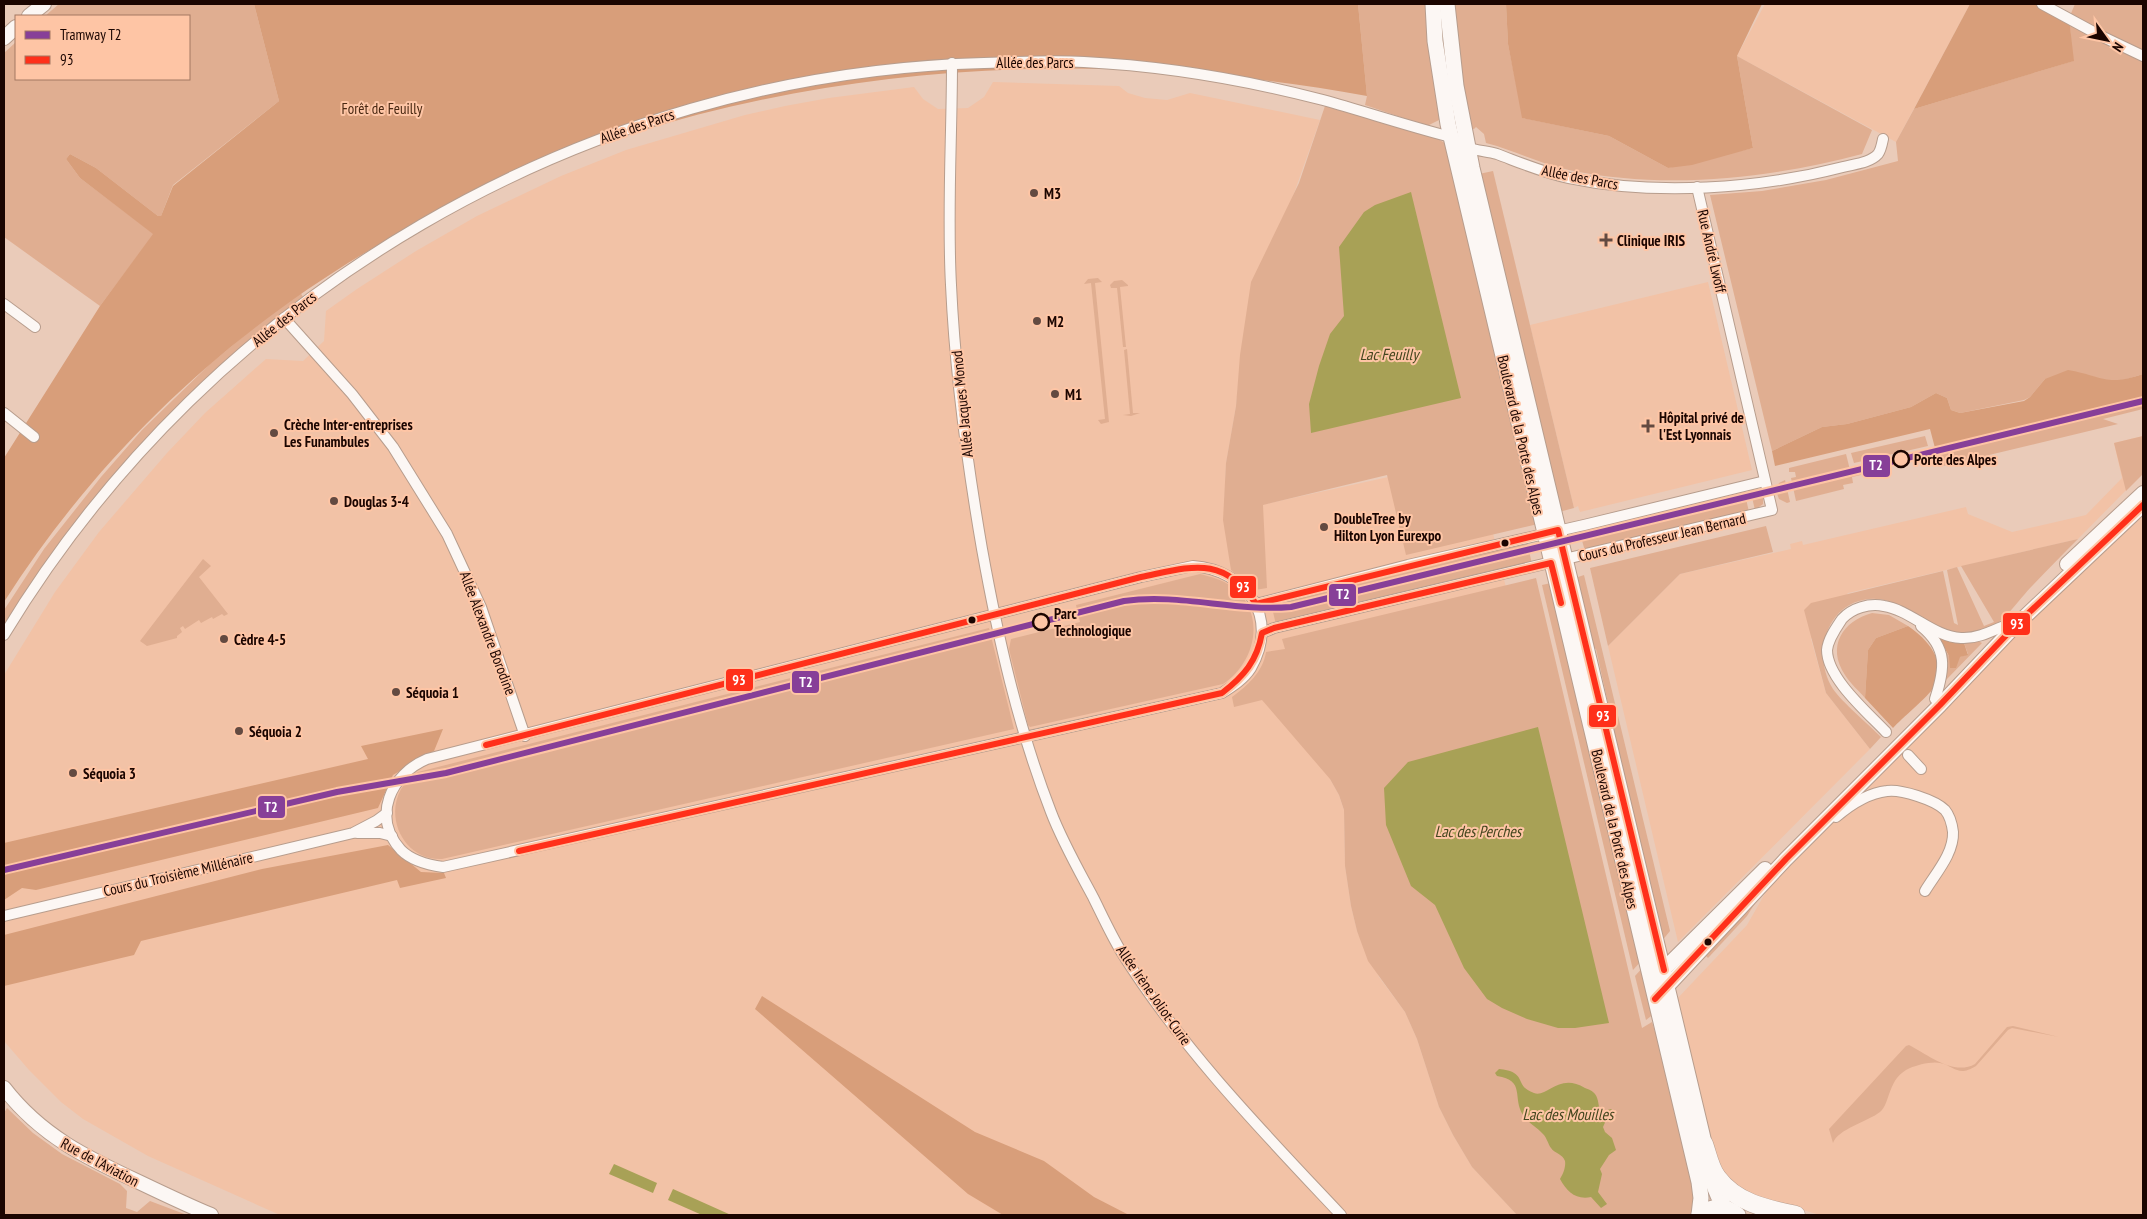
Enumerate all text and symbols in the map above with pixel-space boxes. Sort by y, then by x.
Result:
legend [15,15,190,80]
north arrow [2082,15,2132,65]
text: Tramway T2 [60,25,122,44]
text: N [2108,39,2128,55]
text: 93 [60,50,74,69]
street label: Allée des Parcs [996,53,1074,72]
park label: Forêt de Feuilly [342,99,423,118]
street label: Allée des Parcs [597,104,677,148]
street label: Allée des Parcs [1540,160,1620,194]
place label: M3 [1044,184,1061,203]
marker: M3 [1028,187,1040,199]
street label: Rue André Lwoff [1693,208,1731,295]
place label: Clinique IRIS [1617,231,1686,250]
marker: Clinique IRIS [1599,233,1613,247]
street label: Allée des Parcs [248,287,320,351]
place label: M2 [1047,312,1064,331]
marker: M2 [1031,315,1043,327]
water label: Lac Feuilly [1360,344,1420,364]
street label: Allée Jacques Monod [947,350,977,458]
street label: Boulevard de la Porte des Alpes [1493,353,1549,517]
place label: M1 [1065,385,1082,404]
marker: M1 [1049,388,1061,400]
place label: Hôpital privé de l'Est Lyonnais [1659,408,1744,444]
place label: Crèche Inter-entreprises Les Funambules [284,415,413,451]
marker: Hôpital privé de l'Est Lyonnais [1641,419,1655,433]
marker: Crèche Inter-entreprises Les Funambules [268,427,280,439]
marker: Porte des Alpes [1892,450,1910,468]
place label: Porte des Alpes [1914,450,1996,469]
line badge: T2 [1862,454,1891,478]
text: T2 [1869,456,1883,474]
place label: Douglas 3-4 [344,492,409,511]
marker: Douglas 3-4 [328,495,340,507]
place label: DoubleTree by Hilton Lyon Eurexpo [1334,509,1442,545]
street label: Cours du Professeur Jean Bernard [1577,509,1747,565]
marker: DoubleTree by Hilton Lyon Eurexpo [1318,521,1330,533]
unlabelled marker [1500,538,1510,548]
street label: Allée Alexandre Borodine [456,568,520,698]
line badge: 93 [1229,575,1257,599]
text: 93 [1236,578,1250,596]
line badge: T2 [1328,583,1357,607]
text: T2 [1336,585,1350,603]
place label: Parc Technologique [1054,604,1131,640]
line badge: 93 [2002,612,2031,636]
marker: Parc Technologique [1032,613,1050,631]
unlabelled marker [967,615,977,625]
text: 93 [2010,615,2024,633]
place label: Cèdre 4-5 [234,630,286,649]
marker: Cèdre 4-5 [218,633,230,645]
line badge: 93 [725,668,754,692]
line badge: T2 [791,670,820,694]
text: 93 [732,671,746,689]
text: T2 [799,673,813,691]
place label: Séquoia 1 [406,683,459,702]
marker: Séquoia 1 [390,686,402,698]
line badge: 93 [1588,704,1617,728]
text: 93 [1596,707,1610,725]
place label: Séquoia 2 [249,722,302,741]
marker: Séquoia 2 [233,725,245,737]
street label: Boulevard de la Porte des Alpes [1587,747,1643,911]
place label: Séquoia 3 [83,764,136,783]
marker: Séquoia 3 [67,767,79,779]
line badge: T2 [257,795,286,819]
text: T2 [264,798,278,816]
water label: Lac des Perches [1435,821,1523,841]
street label: Cours du Troisième Millénaire [101,848,255,900]
unlabelled marker [1703,937,1713,947]
street label: Allée Irène Joliot-Curie [1113,941,1195,1049]
water label: Lac des Mouilles [1523,1104,1615,1124]
street label: Rue de l'Aviation [58,1133,142,1191]

